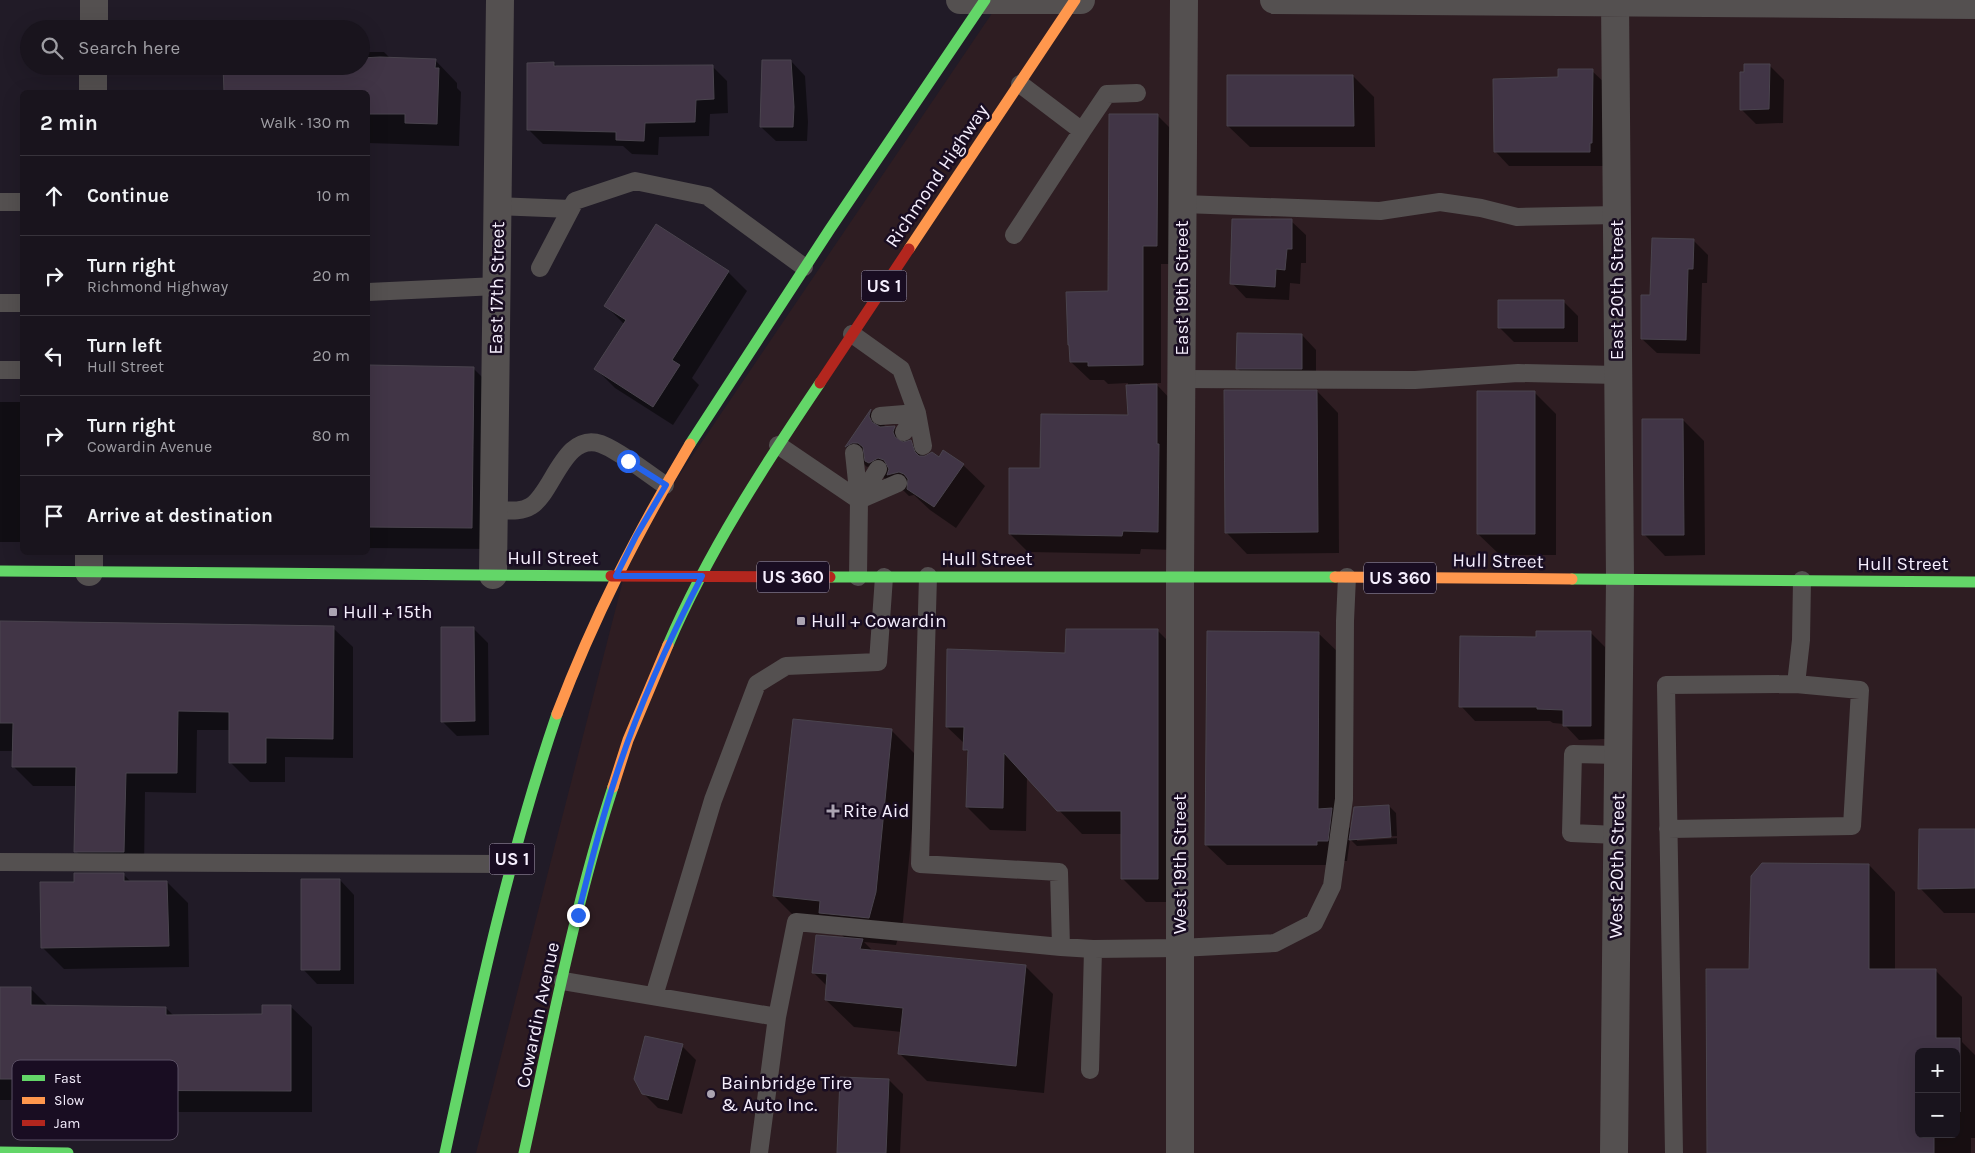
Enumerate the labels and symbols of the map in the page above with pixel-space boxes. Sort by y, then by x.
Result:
street label: Richmond Highway [881,100,993,252]
street label: East 19th Street [1171,220,1193,356]
street label: East 20th Street [1606,220,1628,360]
street label: East 17th Street [485,221,509,355]
road number: US 1 [862,270,906,302]
route start [617,450,640,473]
street label: Hull Street [507,547,599,569]
street label: Hull Street [941,548,1033,570]
street label: Hull Street [1452,549,1544,573]
street label: Hull Street [1857,553,1949,575]
road number: US 360 [757,562,829,592]
road number: US 360 [1364,562,1436,594]
place label: Hull + 15th [343,601,432,623]
marker: Hull + 15th [327,606,339,618]
place label: Hull + Cowardin [811,610,946,632]
marker: Hull + Cowardin [795,615,807,627]
street label: West 20th Street [1605,793,1629,939]
street label: West 19th Street [1169,794,1191,934]
place label: Rite Aid [843,800,910,822]
marker: Rite Aid [827,805,839,817]
road number: US 1 [490,844,534,874]
route end [567,904,590,927]
street label: Cowardin Avenue [512,940,564,1090]
legend [12,1060,178,1140]
text: Fast [54,1070,81,1087]
place label: Bainbridge Tire & Auto Inc. [721,1072,852,1116]
marker: Bainbridge Tire & Auto Inc. [705,1088,717,1100]
text: Slow [54,1092,84,1109]
text: Jam [54,1115,80,1132]

